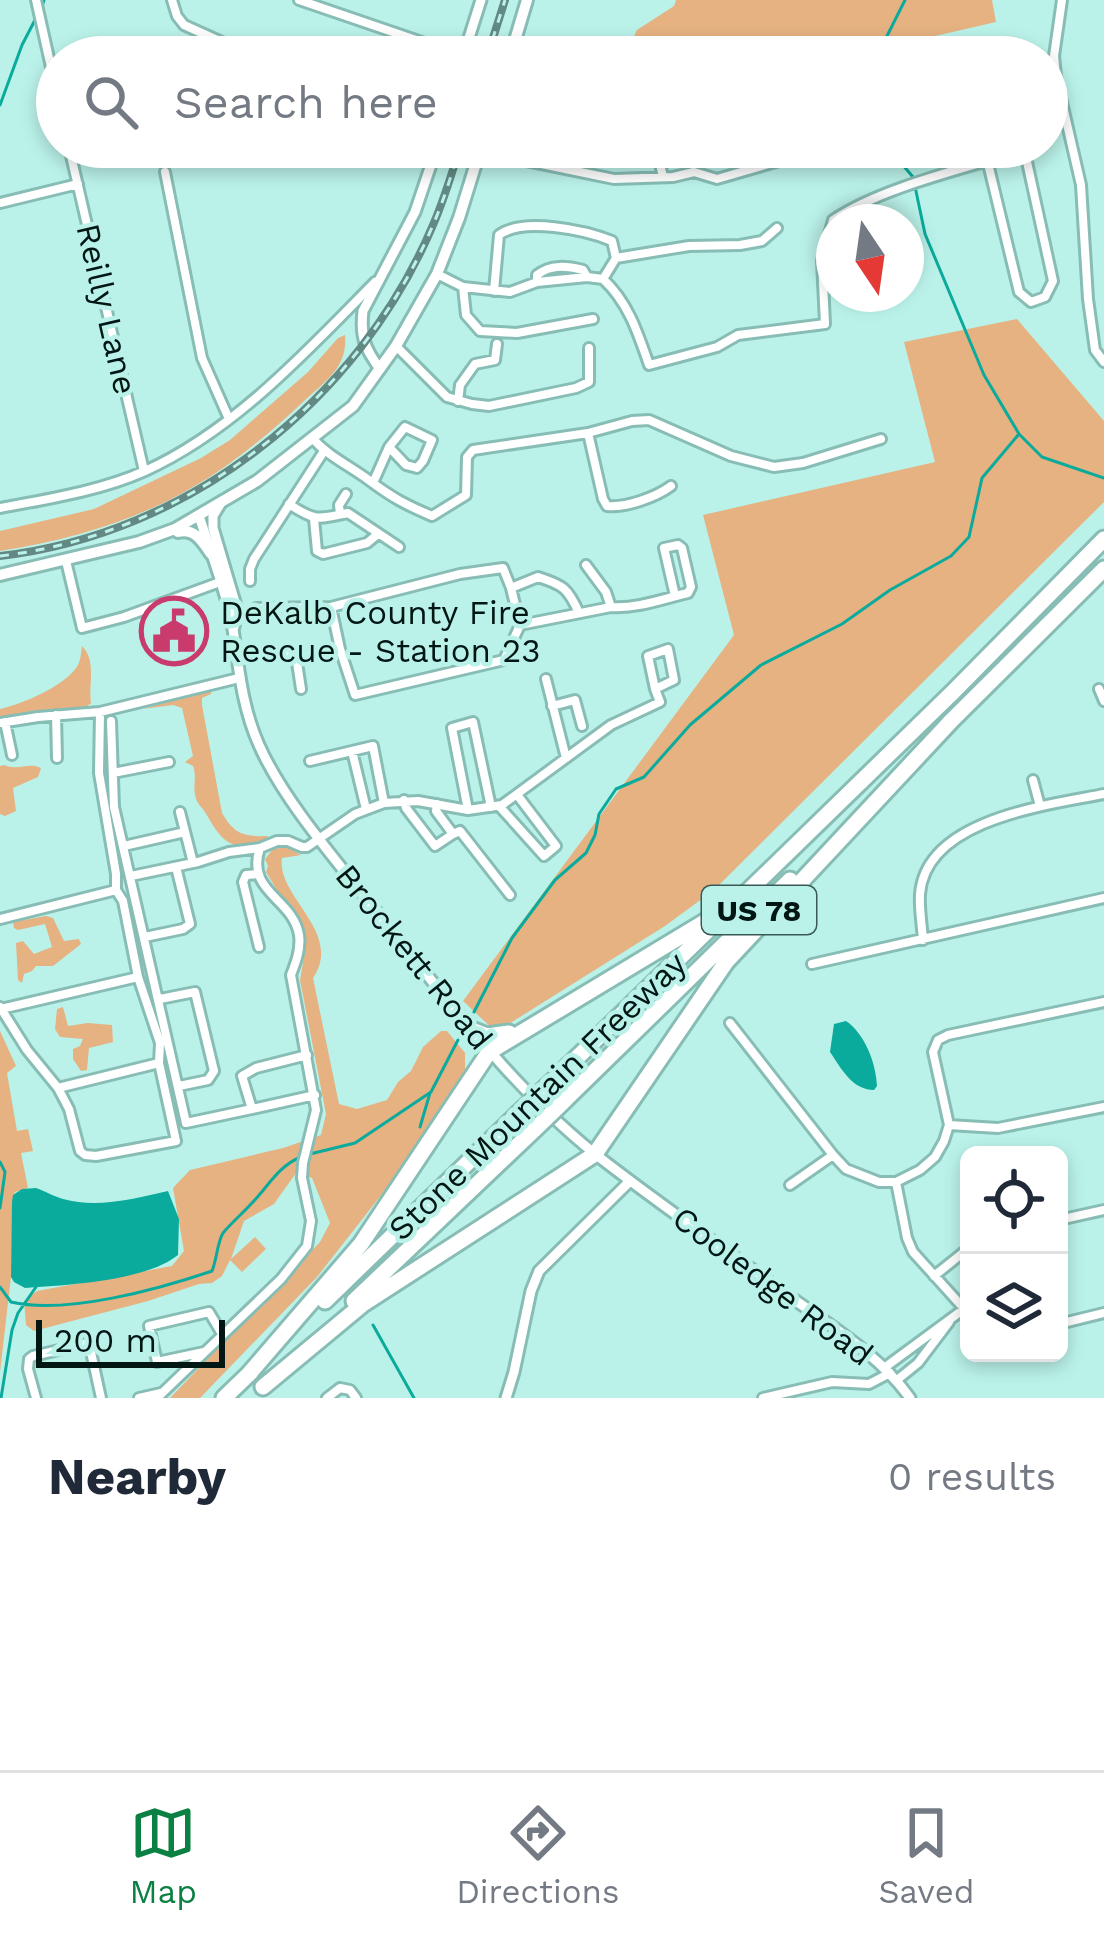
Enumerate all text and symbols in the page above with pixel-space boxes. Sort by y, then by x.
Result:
search box [36,36,1068,168]
icon: search [78,69,144,135]
text: Search here [174,76,438,129]
north arrow [816,204,924,312]
street label: Reilly Lane [68,220,146,398]
place label: DeKalb County Fire Rescue - Station 23 [220,593,541,670]
public building icon: DeKalb County Fire Rescue - Station 23 [139,596,209,666]
street label: Brockett Road [327,857,501,1057]
road number: US 78 [702,886,816,934]
street label: Stone Mountain Freeway [380,944,694,1248]
map controls [960,1146,1068,1362]
button: locate [960,1146,1068,1254]
street label: Cooledge Road [665,1198,881,1374]
button: layers [960,1254,1068,1362]
scale bar [36,1314,225,1367]
text: 200 m [54,1321,157,1360]
text: Nearby [48,1447,226,1506]
text: 0 results [888,1454,1056,1499]
tab: Map [130,1800,197,1911]
tab: Directions [456,1800,619,1911]
tab: Saved [879,1800,974,1911]

